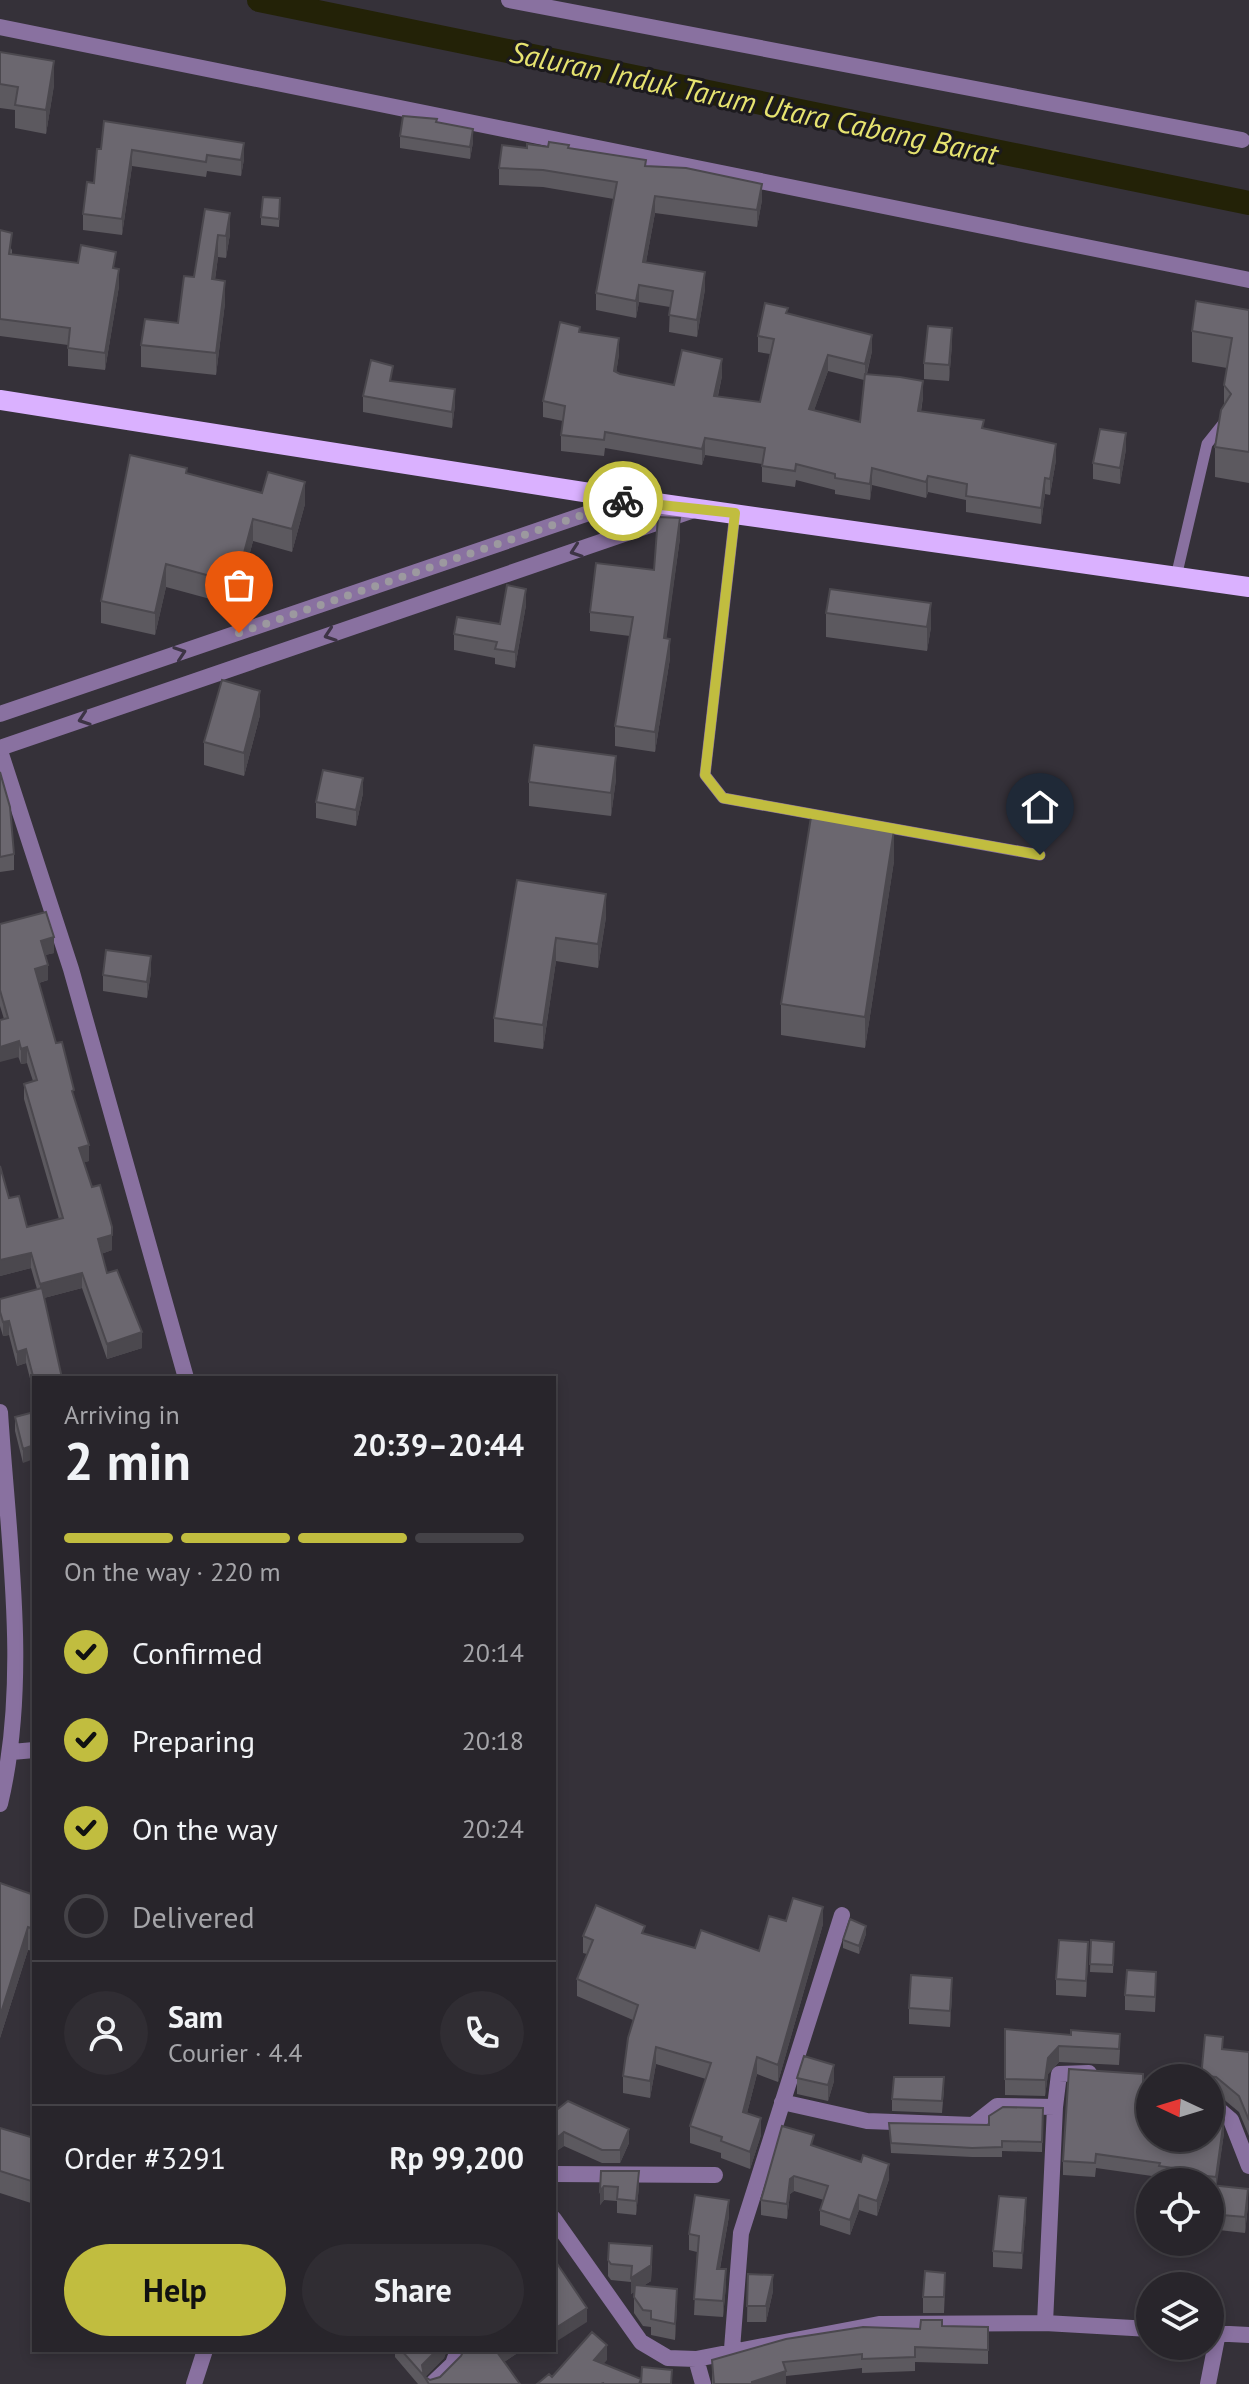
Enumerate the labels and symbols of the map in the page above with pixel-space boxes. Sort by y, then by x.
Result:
water label: Saluran Induk Tarum Utara Cabang Barat [506,31,1003,173]
courier [583,461,663,541]
one-way arrow [569,542,583,558]
pin [205,551,273,633]
one-way arrow [323,626,337,642]
one-way arrow [172,646,186,662]
one-way arrow [77,710,91,726]
pin [1006,773,1074,855]
north arrow [1136,2064,1224,2152]

